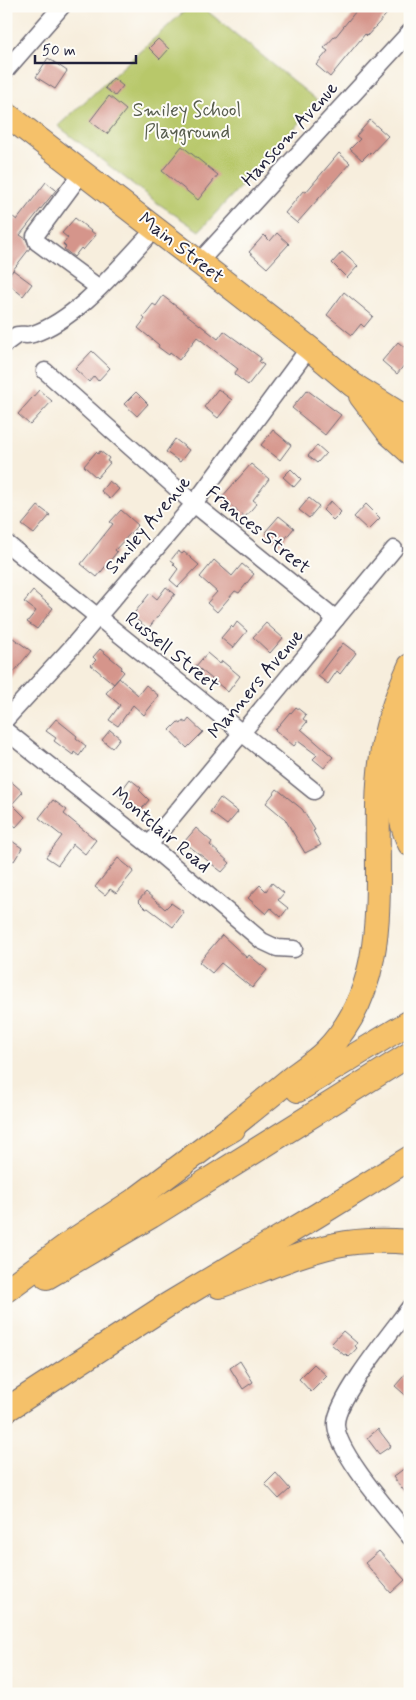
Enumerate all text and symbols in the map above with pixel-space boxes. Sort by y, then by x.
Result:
scale bar [35,32,136,64]
text: 50 m [42,41,76,61]
street label: Hanscom Avenue [236,76,344,192]
park label: Smiley School Playground [133,98,241,146]
street label: Main Street [133,207,229,289]
street label: Smiley Avenue [99,470,197,580]
street label: Frances Street [201,480,315,580]
street label: Russell Street [120,606,224,698]
street label: Manners Avenue [203,624,309,744]
street label: Montclair Road [106,781,216,879]

